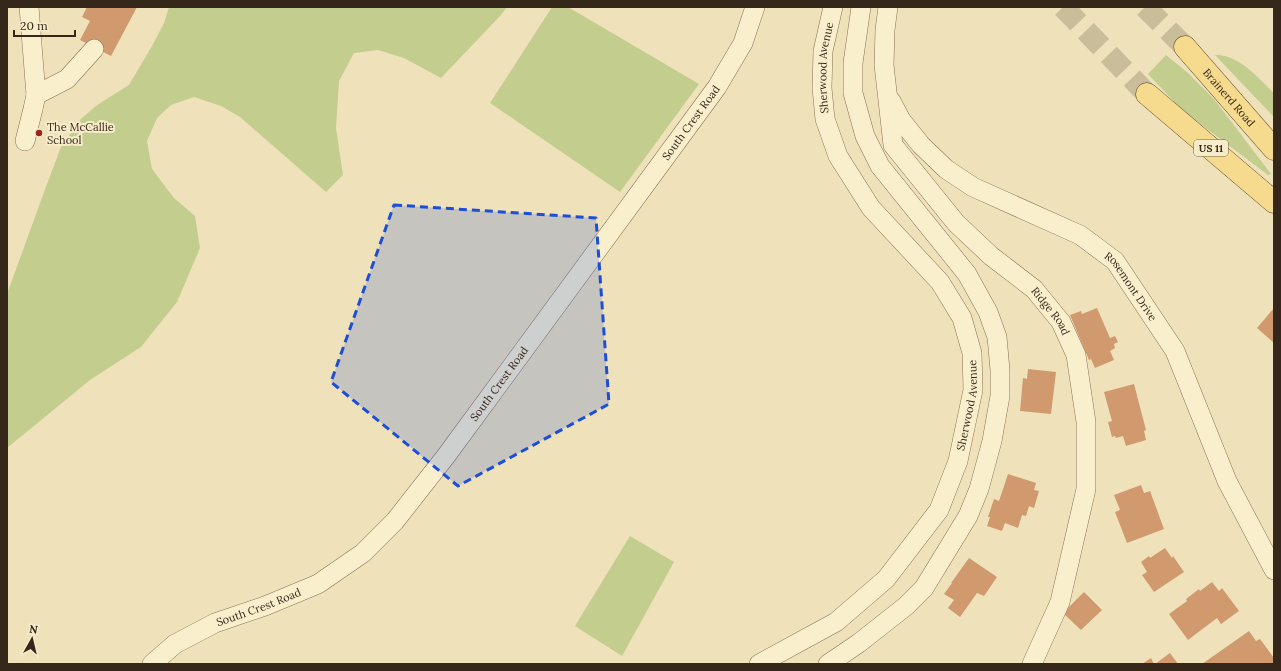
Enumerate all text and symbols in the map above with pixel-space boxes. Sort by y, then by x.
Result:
scale bar [14,12,75,38]
text: 20 m [20,18,48,33]
street label: Sherwood Avenue [815,21,836,114]
street label: Brainerd Road [1200,66,1258,130]
street label: South Crest Road [659,82,723,163]
place label: The McCallie School [47,120,114,147]
marker: The McCallie School [34,128,44,138]
road number: US 11 [1194,140,1228,156]
street label: Rosemont Drive [1102,249,1160,324]
street label: Ridge Road [1028,284,1073,338]
street label: South Crest Road [467,343,531,424]
street label: Sherwood Avenue [953,360,980,452]
street label: South Crest Road [214,585,303,629]
north arrow [12,619,52,659]
text: N [28,622,39,637]

